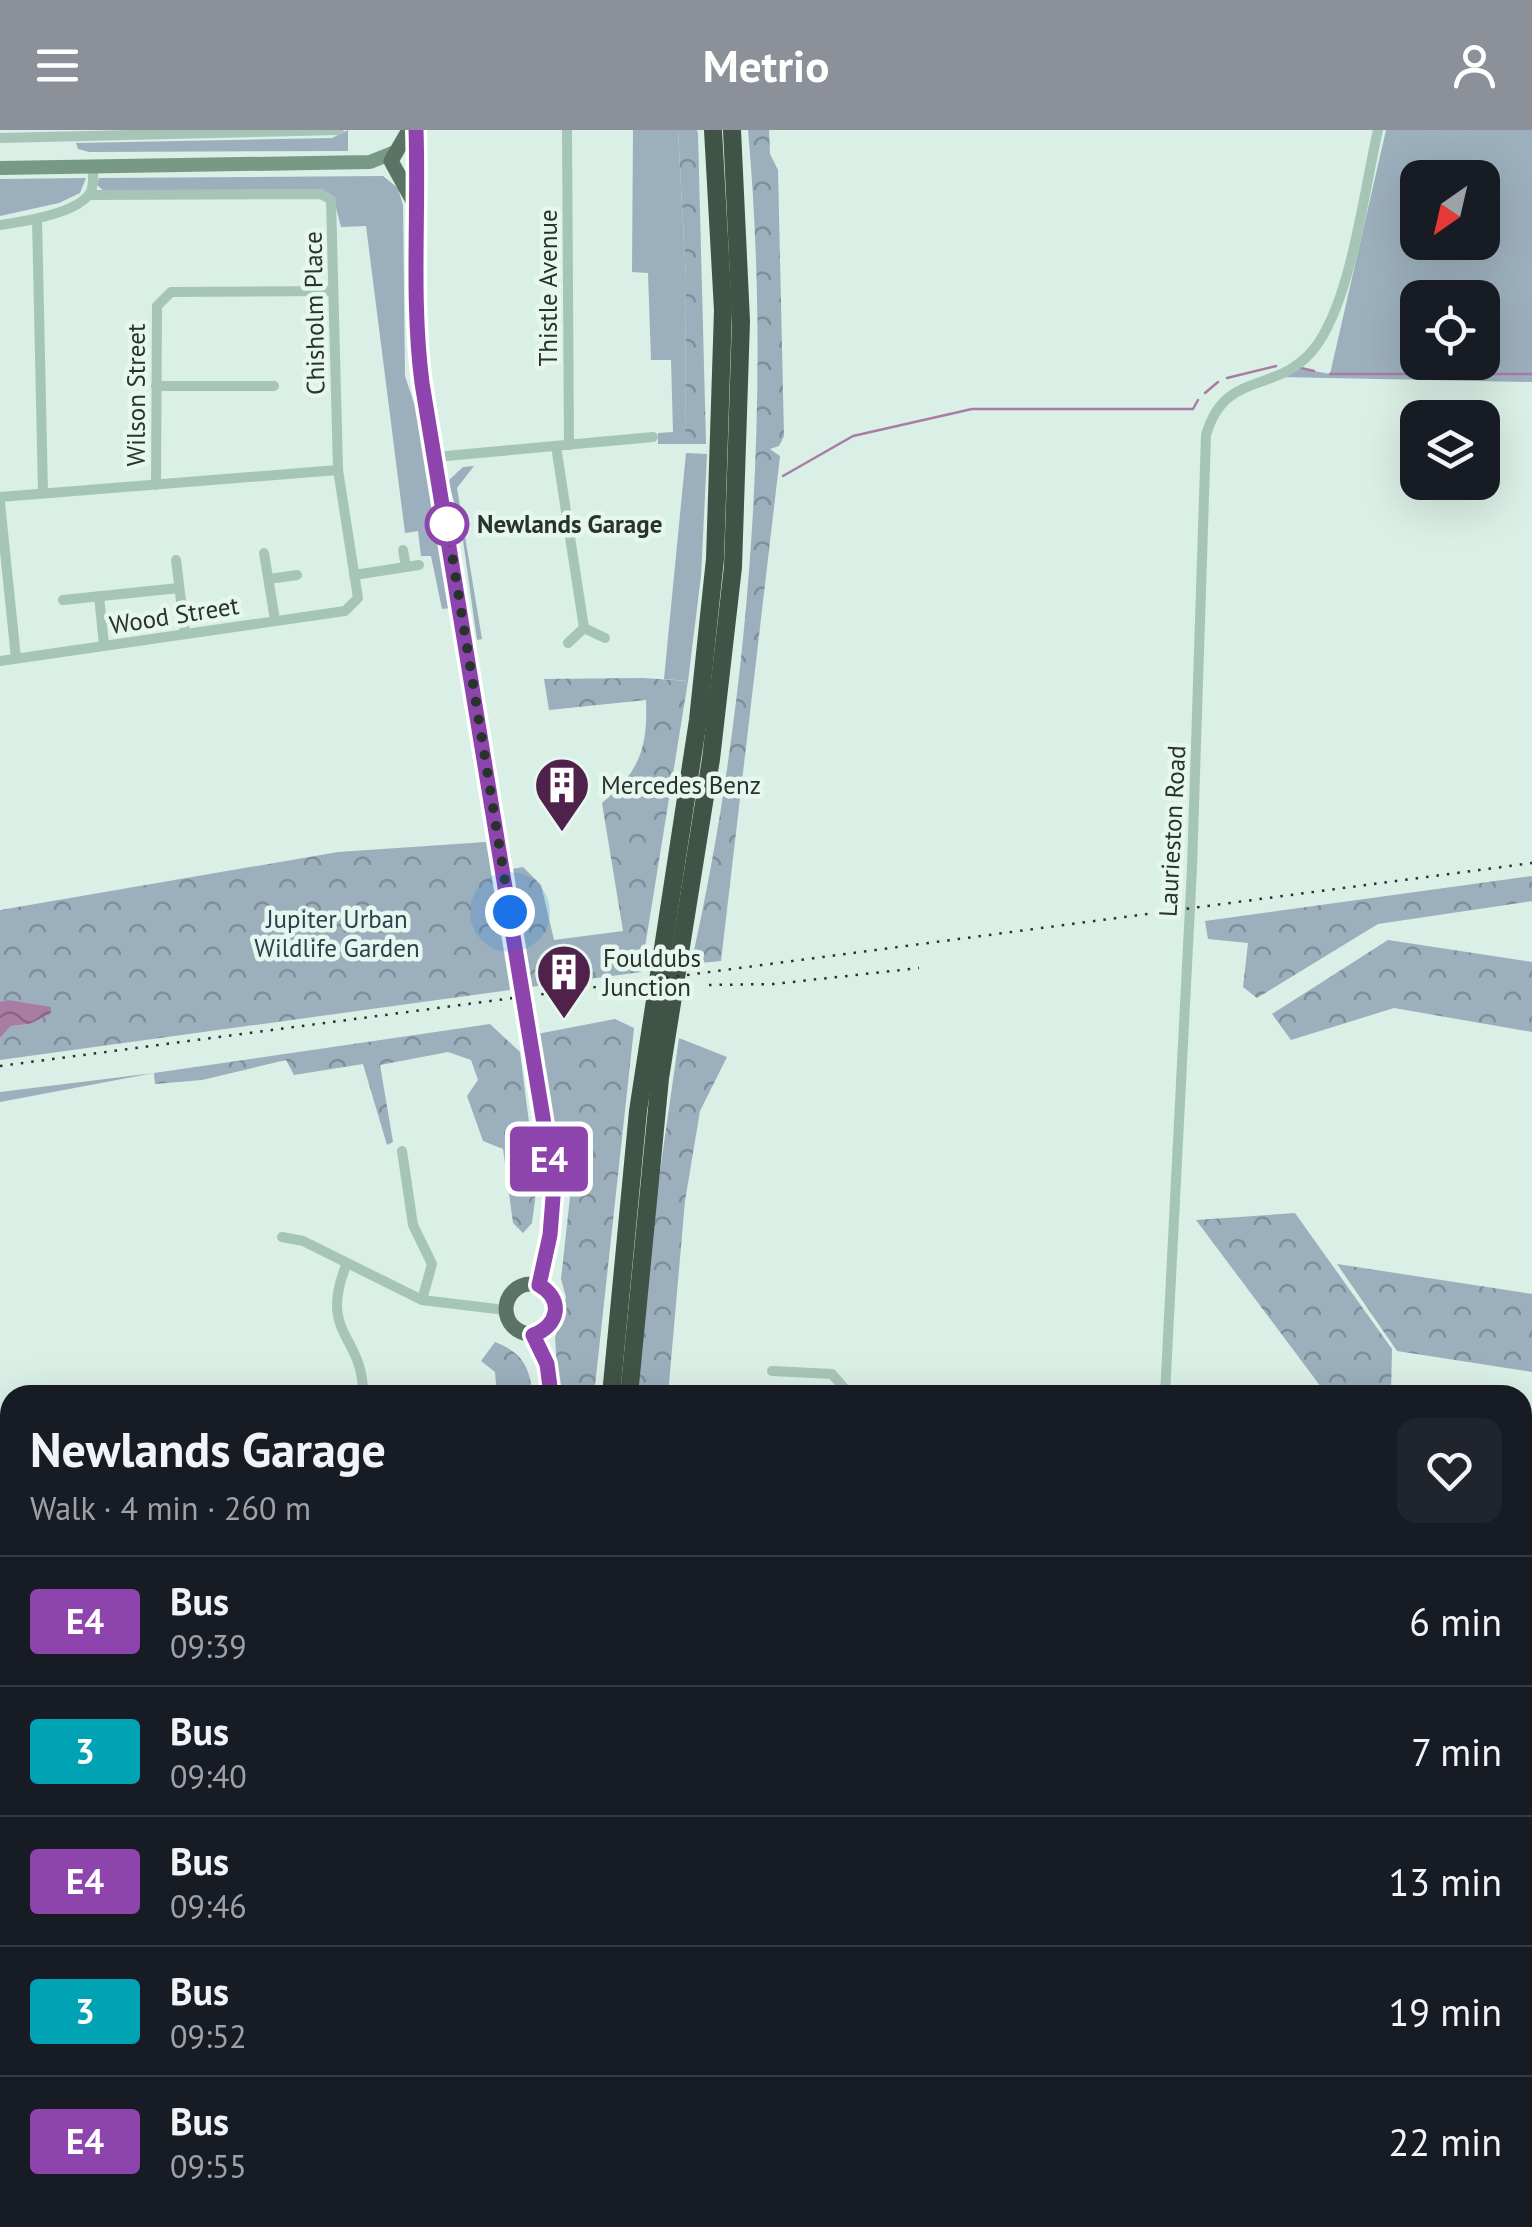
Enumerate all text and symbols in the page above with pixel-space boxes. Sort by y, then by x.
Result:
text: Metrio [703,36,829,94]
icon: menu [30,38,85,93]
icon: person [1447,38,1502,93]
north arrow [1400,160,1500,260]
map controls [1400,160,1500,500]
street label: Thistle Avenue [532,209,564,367]
street label: Chisholm Place [297,231,331,395]
button: locate [1400,280,1500,380]
street label: Wilson Street [120,323,152,466]
button: layers [1400,400,1500,500]
marker: Newlands Garage [426,503,468,545]
place label: Newlands Garage [477,508,662,540]
street label: Wood Street [107,589,241,641]
street label: Laurieston Road [1152,744,1192,918]
building icon: Mercedes Benz [532,755,592,834]
place label: Mercedes Benz [601,769,761,801]
your location [485,887,535,937]
park label: Jupiter Urban Wildlife Garden [254,903,420,964]
building icon: Fouldubs Junction [534,942,594,1021]
place label: Fouldubs Junction [602,942,701,1003]
line badge: E4 [504,1126,594,1192]
text: E4 [530,1136,568,1182]
text: Newlands Garage [30,1418,386,1480]
button: heart [1397,1418,1502,1523]
text: Walk · 4 min · 260 m [30,1487,311,1529]
text: Bus [170,1576,229,1625]
text: 6 min [1409,1597,1502,1646]
text: E4 [66,1598,104,1644]
text: 09:39 [170,1625,247,1667]
text: Bus [170,1706,229,1755]
text: 7 min [1411,1727,1502,1776]
text: 3 [75,1728,95,1774]
text: 09:40 [170,1755,247,1797]
text: Bus [170,1836,229,1885]
text: 13 min [1389,1857,1502,1906]
text: E4 [66,1858,104,1904]
text: 09:46 [170,1885,247,1927]
text: Bus [170,1966,229,2015]
text: 19 min [1389,1987,1502,2036]
text: 3 [75,1988,95,2034]
text: 09:52 [170,2015,247,2057]
text: Bus [170,2096,229,2145]
text: 22 min [1389,2117,1502,2166]
text: E4 [66,2118,104,2164]
text: 09:55 [170,2145,247,2187]

